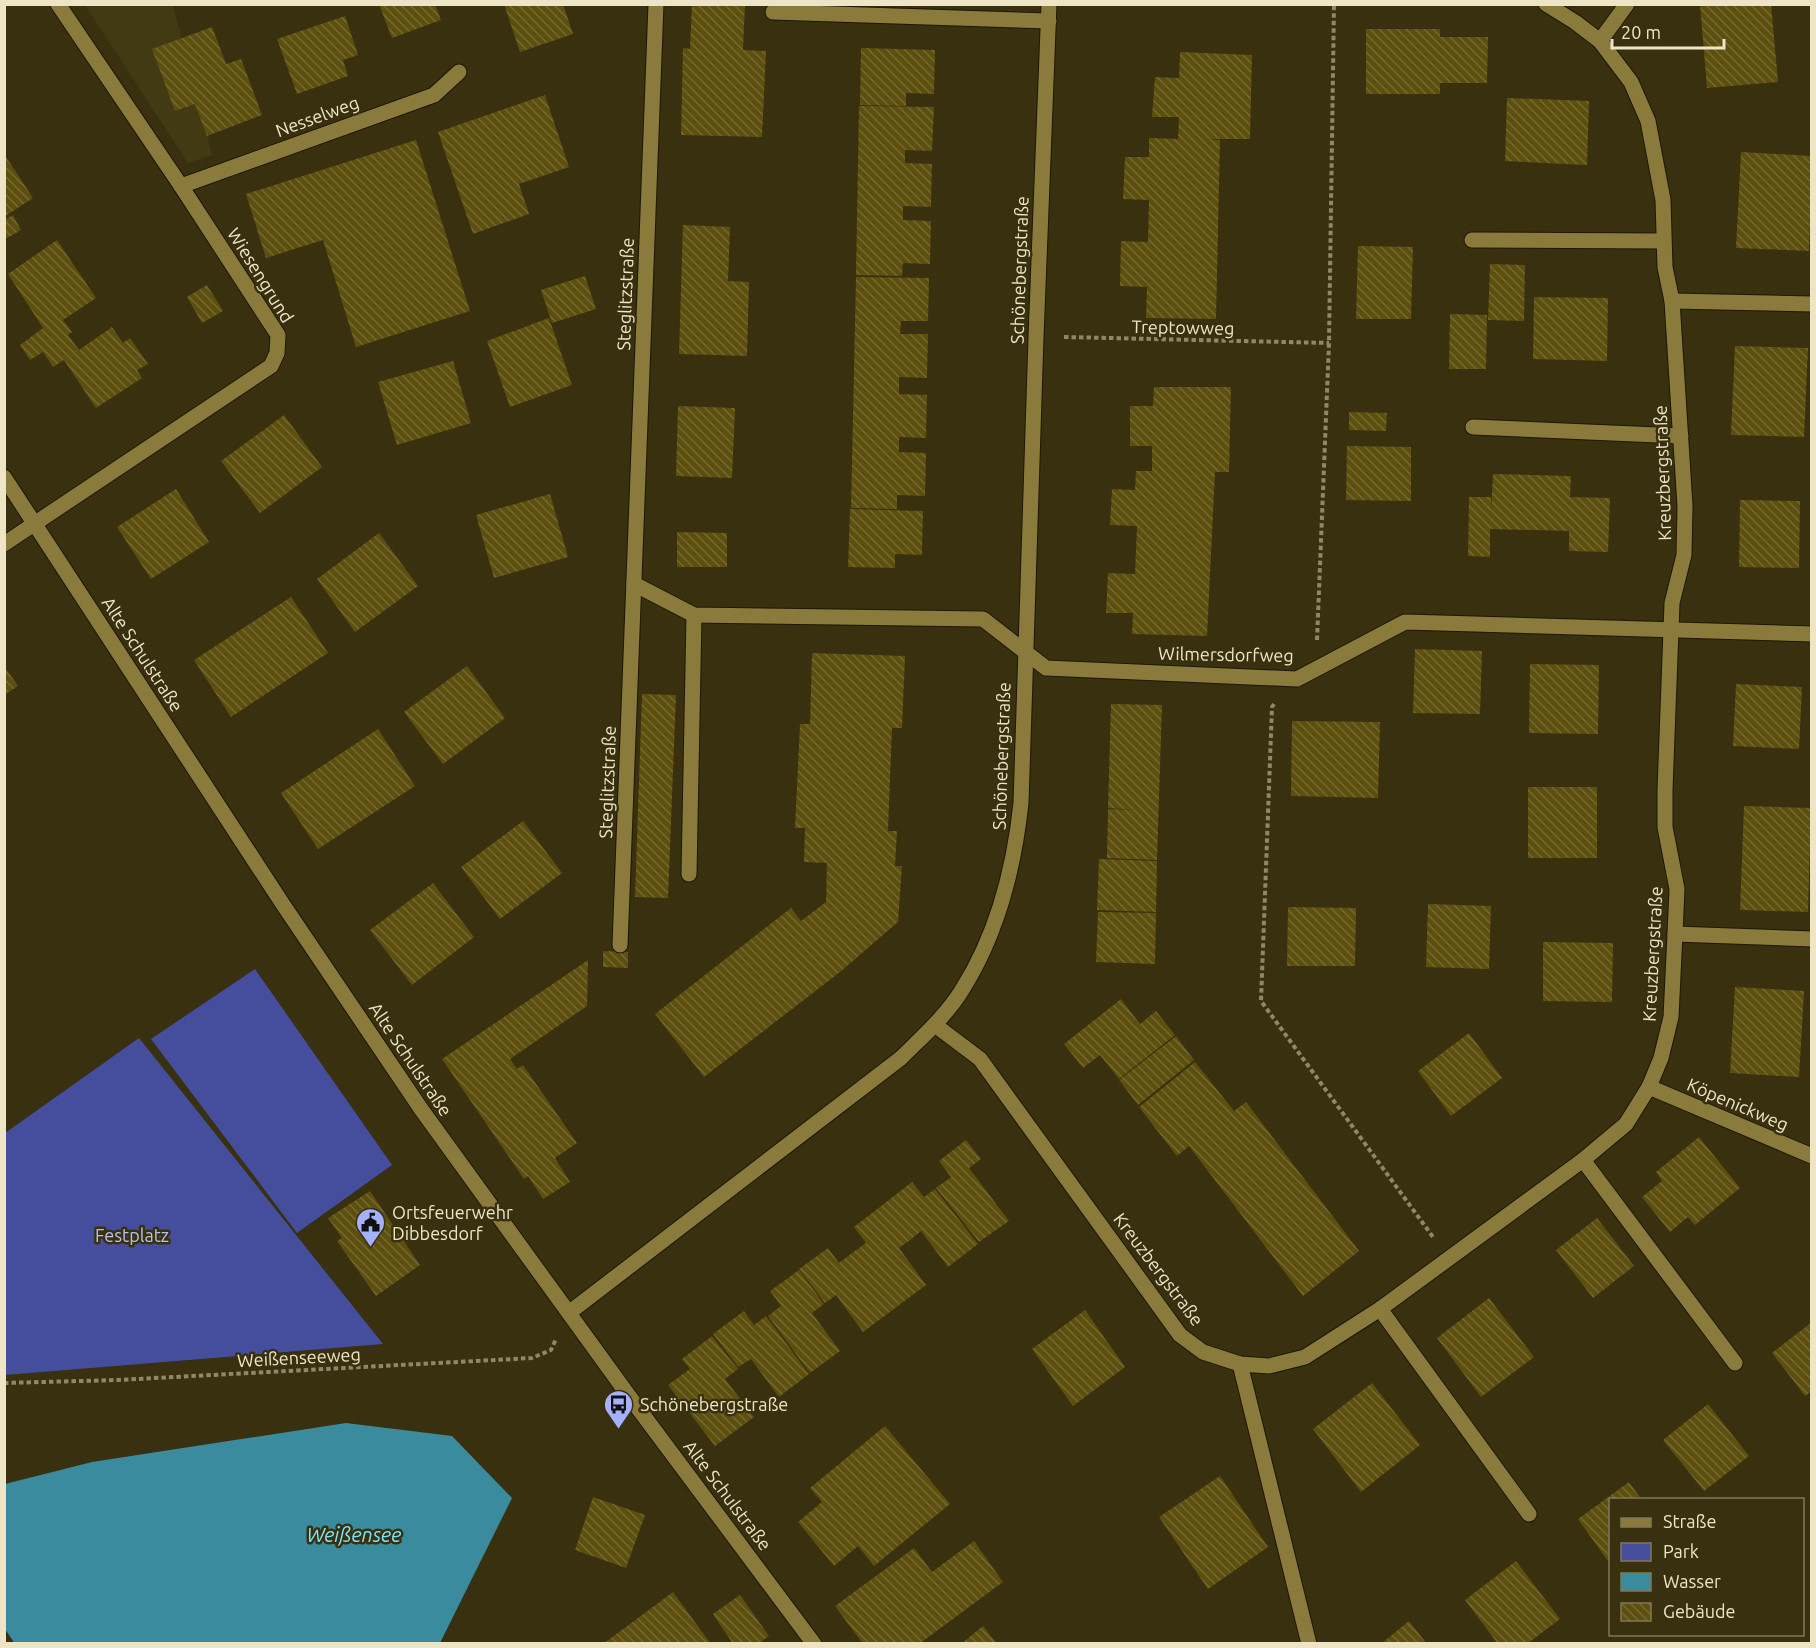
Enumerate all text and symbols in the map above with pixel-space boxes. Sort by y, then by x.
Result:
scale bar [1612,12,1724,50]
text: 20 m [1621,22,1661,42]
street label: Nesselweg [273,92,361,140]
street label: Schönebergstraße [1006,196,1032,344]
street label: Wiesengrund [224,224,298,326]
street label: Steglitzstraße [613,237,637,351]
street label: Treptowweg [1131,316,1235,338]
street label: Kreuzbergstraße [1650,405,1674,541]
street label: Alte Schulstraße [99,593,187,715]
street label: Wilmersdorfweg [1158,643,1294,665]
street label: Schönebergstraße [988,682,1014,830]
street label: Steglitzstraße [595,725,619,839]
street label: Kreuzbergstraße [1638,886,1666,1022]
street label: Alte Schulstraße [366,999,456,1119]
street label: Köpenickweg [1684,1074,1792,1134]
place label: Ortsfeuerwehr Dibbesdorf [392,1202,513,1243]
public building icon: Ortsfeuerwehr Dibbesdorf [355,1206,387,1248]
street label: Kreuzbergstraße [1110,1209,1208,1329]
park label: Festplatz [95,1225,169,1245]
street label: Weißenseeweg [237,1344,361,1370]
bus stop icon: Schönebergstraße [603,1388,635,1430]
place label: Schönebergstraße [640,1394,788,1414]
street label: Alte Schulstraße [680,1436,776,1554]
legend [1609,1498,1804,1636]
text: Straße [1663,1511,1716,1531]
water label: Weißensee [307,1523,401,1546]
text: Park [1663,1541,1699,1561]
text: Wasser [1663,1571,1721,1591]
text: Gebäude [1663,1601,1735,1621]

